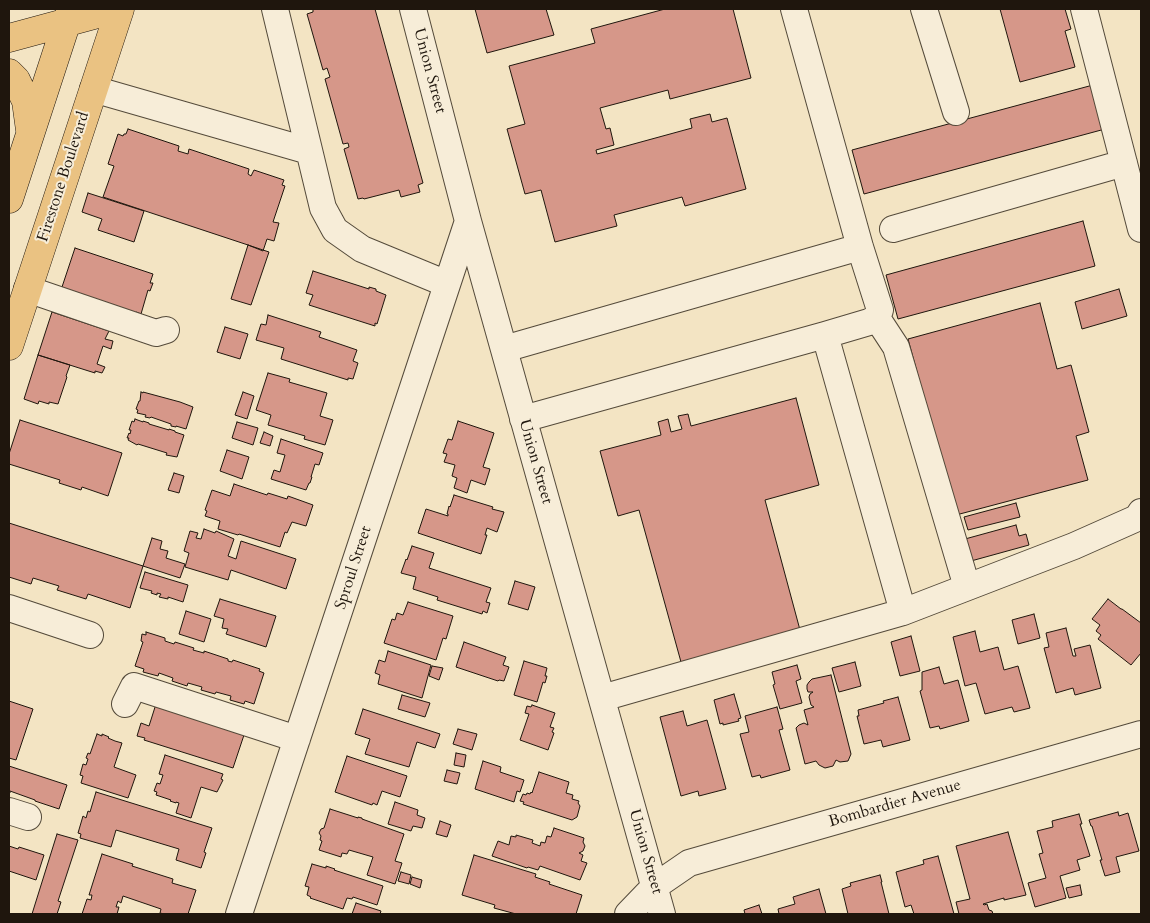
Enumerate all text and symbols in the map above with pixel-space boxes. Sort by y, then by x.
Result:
street label: Union Street [408,26,450,116]
street label: Firestone Boulevard [34,110,94,244]
street label: Union Street [514,417,556,507]
street label: Sproul Street [331,524,377,612]
street label: Bombardier Avenue [827,776,963,832]
street label: Union Street [624,807,666,897]

